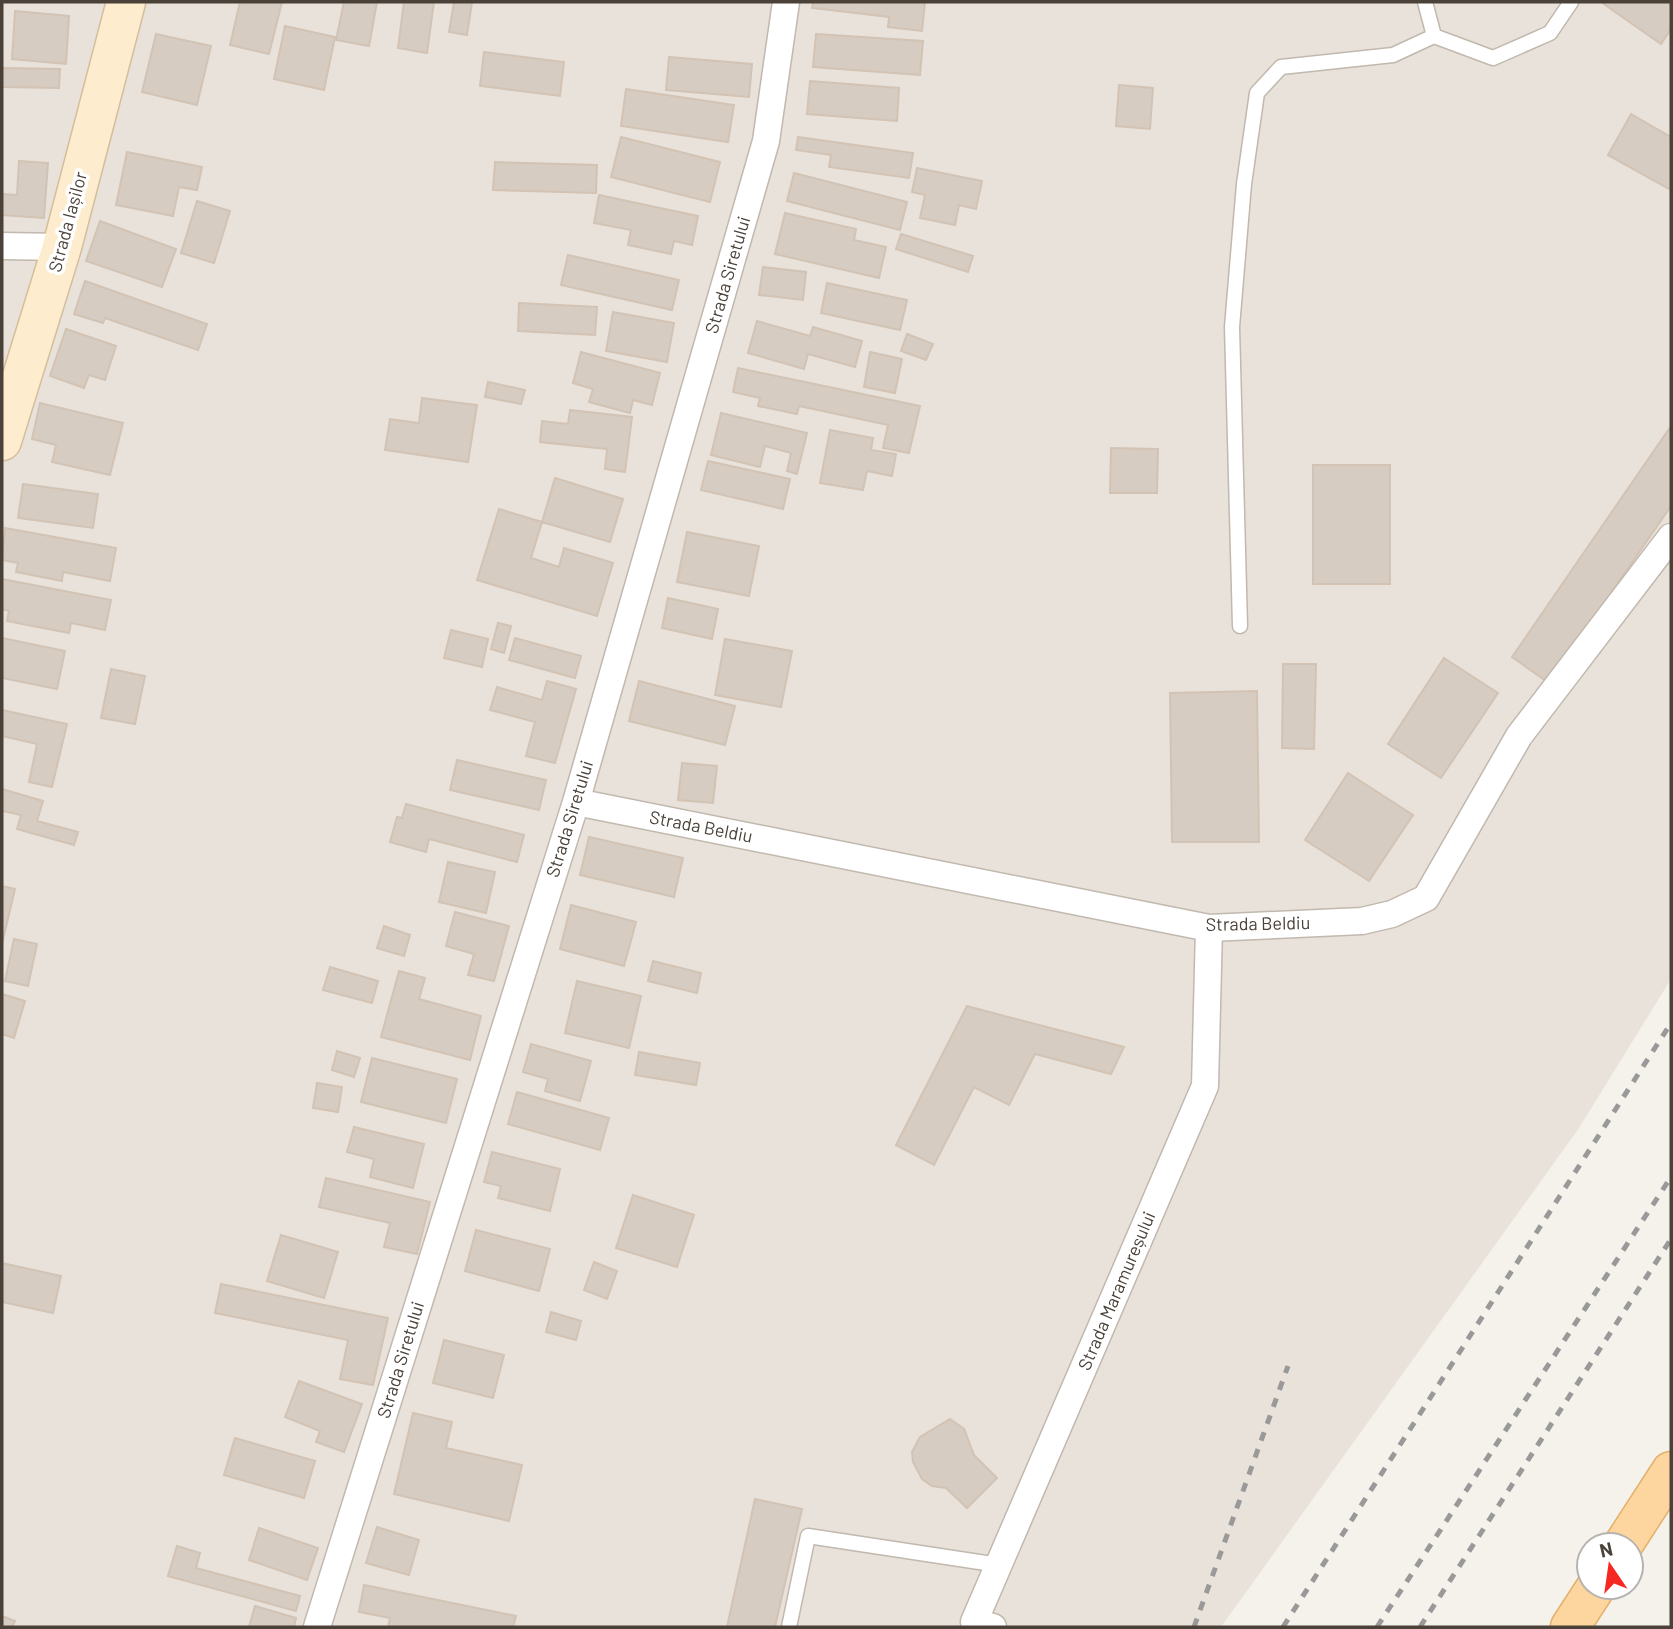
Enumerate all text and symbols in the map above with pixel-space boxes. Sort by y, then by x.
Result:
street label: Strada Iașilor [43,169,91,274]
street label: Strada Siretului [700,214,754,336]
street label: Strada Siretului [541,758,597,880]
street label: Strada Beldiu [648,805,755,847]
street label: Strada Beldiu [1206,911,1310,935]
street label: Strada Maramureșului [1073,1208,1159,1373]
street label: Strada Siretului [372,1299,428,1421]
north arrow [1575,1531,1645,1601]
text: N [1597,1536,1615,1562]

